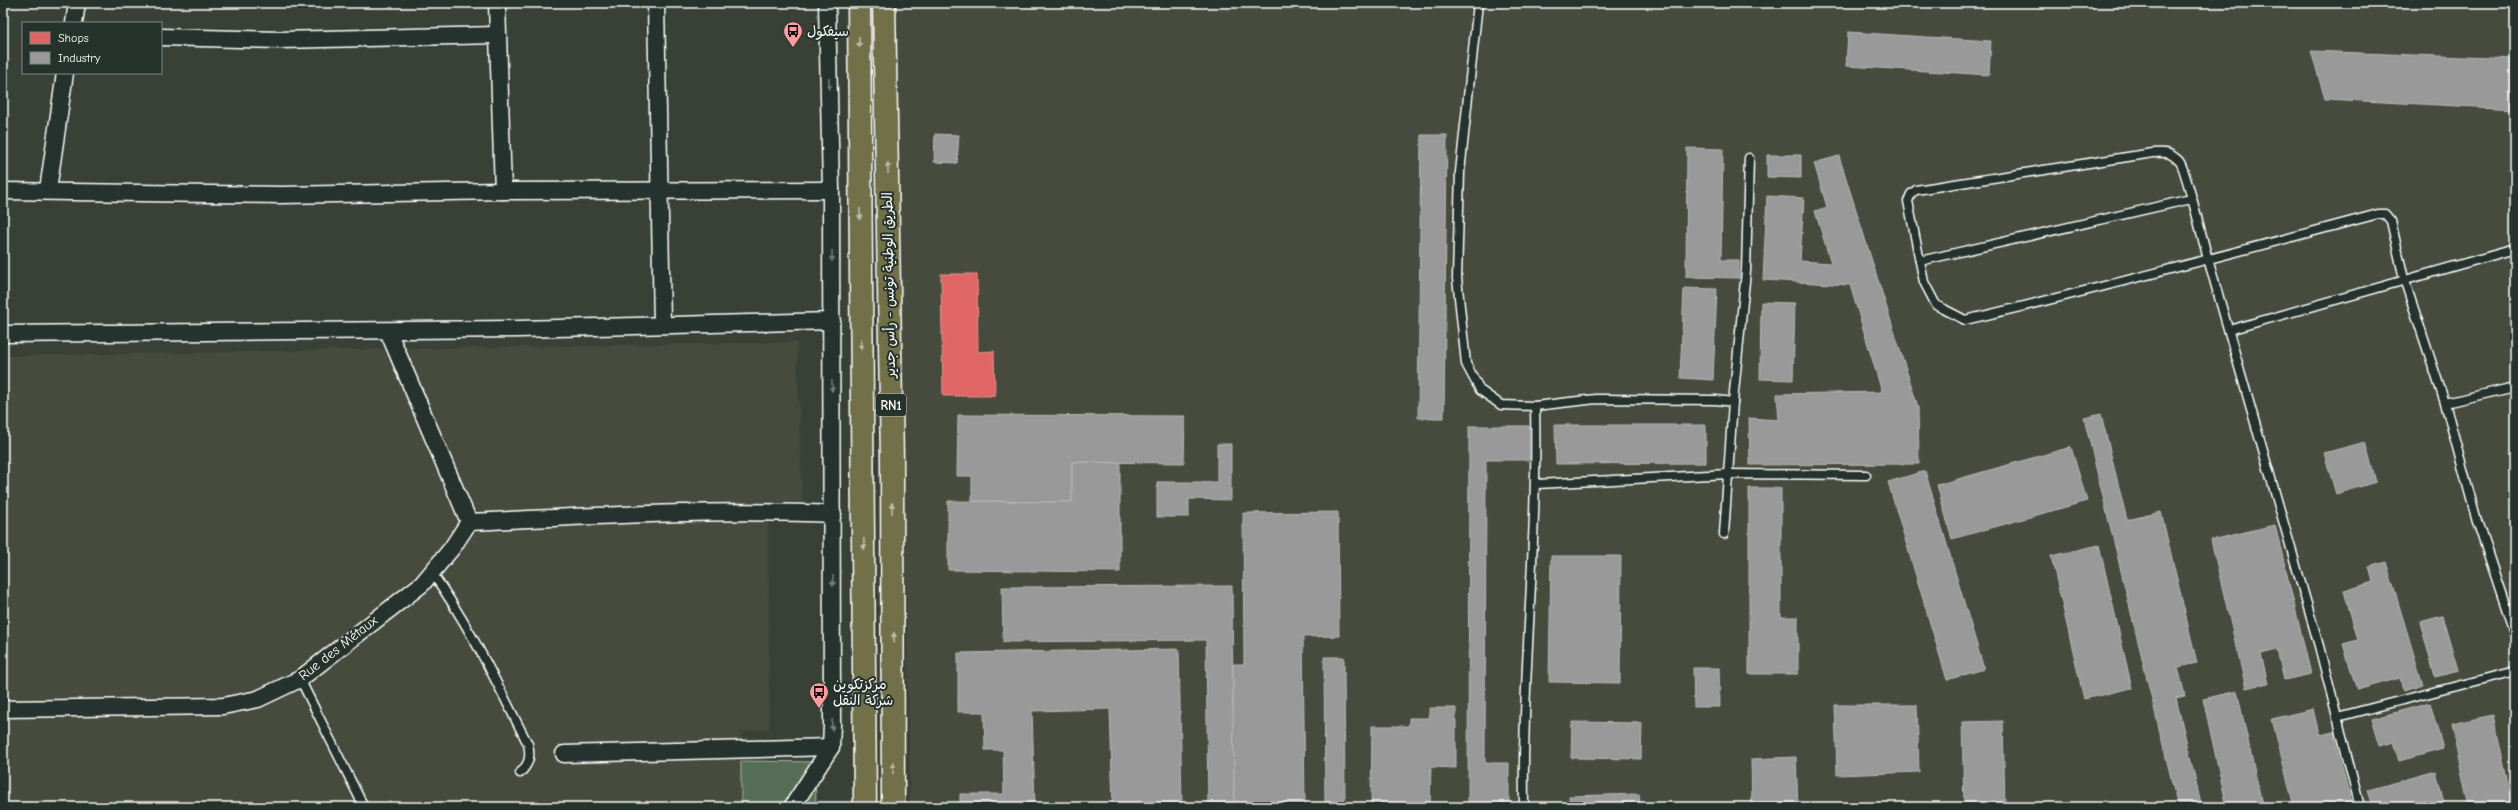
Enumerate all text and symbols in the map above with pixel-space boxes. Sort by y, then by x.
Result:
bus stop icon: سيفكول [782,20,804,48]
legend [22,22,162,74]
place label: سيفكول [807,23,849,40]
text: Shops [58,31,89,45]
one-way arrow [856,36,862,49]
text: Industry [58,51,101,65]
one-way arrow [826,78,832,91]
one-way arrow [885,161,891,174]
street label: الطريق الوطنية تونس - رأس جدير [879,192,899,379]
one-way arrow [857,208,863,221]
one-way arrow [829,250,835,263]
one-way arrow [858,338,864,351]
one-way arrow [829,380,835,393]
road number: RN1 [876,394,906,416]
one-way arrow [889,501,895,514]
one-way arrow [861,538,867,551]
one-way arrow [830,575,836,588]
street label: Rue des Métaux [295,612,381,684]
one-way arrow [891,631,897,644]
place label: مركزتكوين شركة النقل [833,676,893,709]
bus stop icon: مركزتكوين شركة النقل [808,681,830,709]
one-way arrow [829,719,835,732]
one-way arrow [890,761,896,774]

